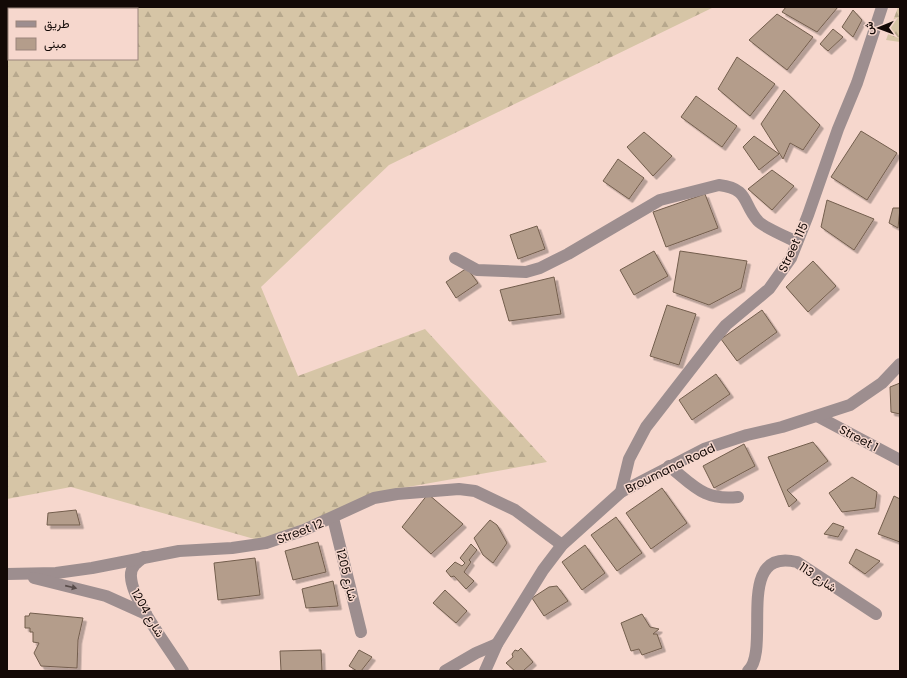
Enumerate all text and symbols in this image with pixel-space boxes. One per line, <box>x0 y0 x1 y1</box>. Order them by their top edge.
legend <box>8 8 138 60</box>
north arrow <box>859 8 899 48</box>
text: طريق <box>44 15 70 32</box>
text: ش <box>861 21 877 35</box>
text: مبنى <box>44 35 66 52</box>
street label: Street 115 <box>774 219 812 275</box>
street label: Street 1 <box>836 421 882 455</box>
street label: Broumana Road <box>622 439 718 497</box>
street label: Street 12 <box>274 514 326 548</box>
street label: شارع 1205 <box>331 547 362 603</box>
street label: شارع 113 <box>795 558 840 597</box>
one-way arrow <box>65 584 77 590</box>
street label: شارع 1204 <box>126 586 169 641</box>

